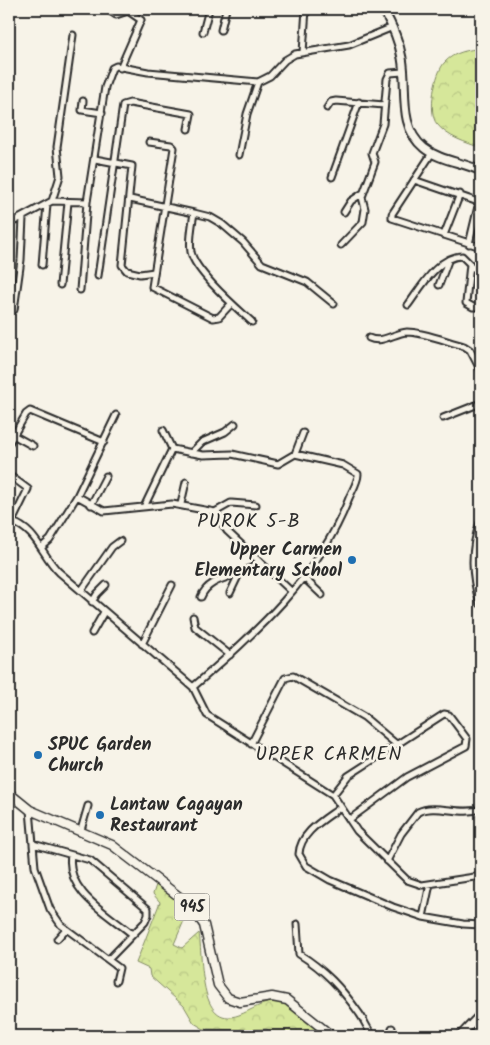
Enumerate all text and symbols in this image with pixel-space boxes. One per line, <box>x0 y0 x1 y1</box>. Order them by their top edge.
district label: PUROK 5-B <box>197 507 301 537</box>
place label: Upper Carmen Elementary School <box>195 536 342 586</box>
marker: Upper Carmen Elementary School <box>346 554 358 566</box>
place label: SPUC Garden Church <box>48 731 151 781</box>
district label: UPPER CARMEN <box>256 740 402 770</box>
marker: SPUC Garden Church <box>32 749 44 761</box>
place label: Lantaw Cagayan Restaurant <box>110 791 243 841</box>
marker: Lantaw Cagayan Restaurant <box>94 809 106 821</box>
road number: 945 <box>174 894 210 920</box>

